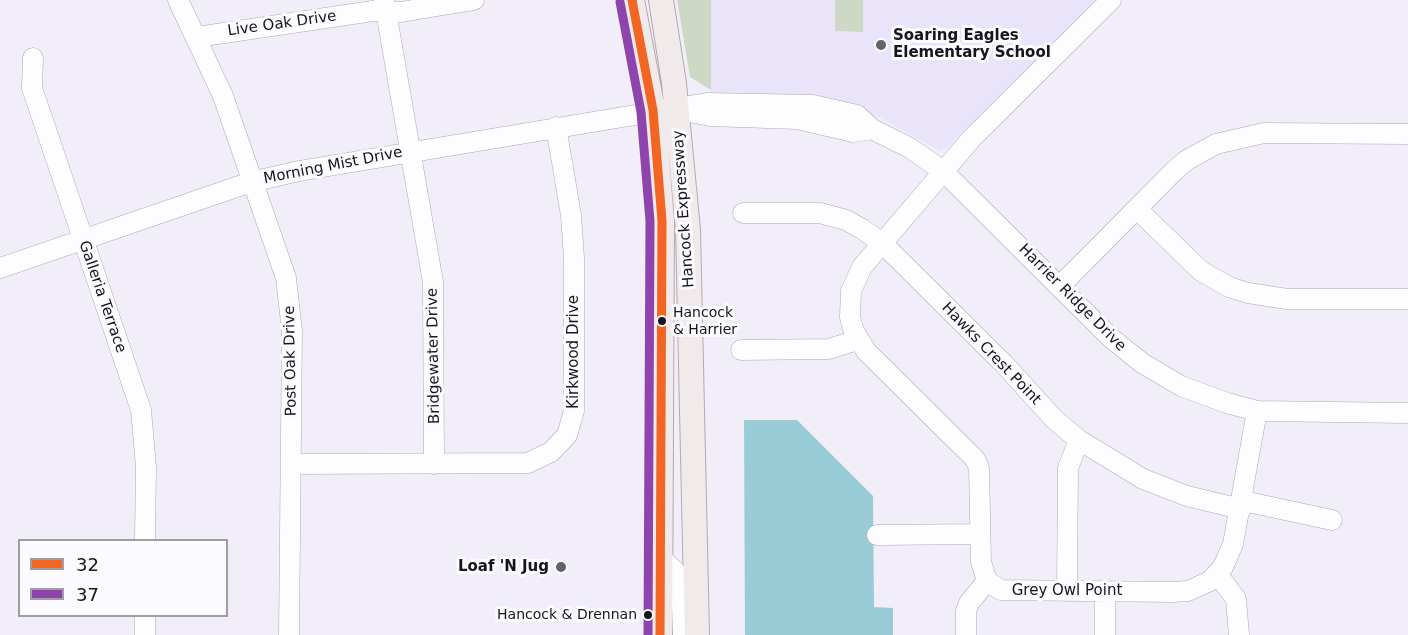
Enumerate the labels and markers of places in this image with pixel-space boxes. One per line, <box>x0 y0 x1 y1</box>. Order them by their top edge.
place label: Soaring Eagles Elementary School <box>893 27 1051 62</box>
marker: Soaring Eagles Elementary School <box>874 38 888 52</box>
place label: Hancock & Harrier <box>673 305 737 338</box>
marker: Hancock & Harrier <box>656 315 668 327</box>
place label: Loaf 'N Jug <box>458 558 549 576</box>
marker: Loaf 'N Jug <box>554 560 568 574</box>
place label: Hancock & Drennan <box>497 607 637 623</box>
marker: Hancock & Drennan <box>642 609 654 621</box>

